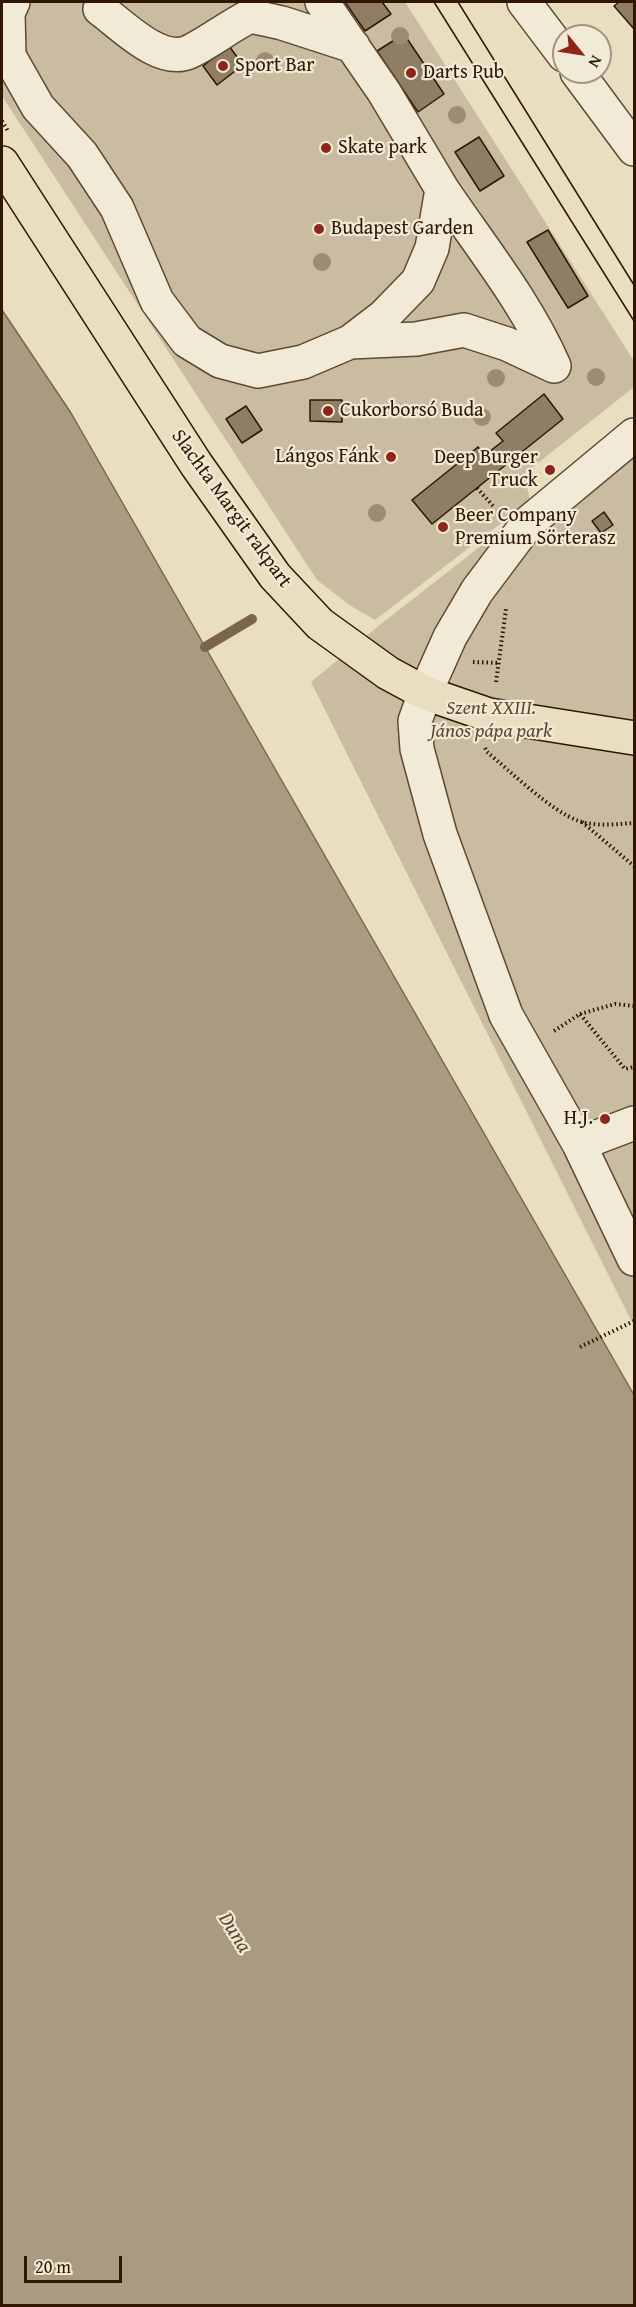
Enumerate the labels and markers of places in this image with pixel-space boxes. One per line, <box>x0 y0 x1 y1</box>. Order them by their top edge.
place label: Sport Bar <box>235 54 315 78</box>
marker: Sport Bar <box>216 59 230 73</box>
place label: Darts Pub <box>423 61 504 85</box>
marker: Darts Pub <box>404 66 418 80</box>
place label: Skate park <box>338 136 427 160</box>
marker: Skate park <box>319 141 333 155</box>
place label: Budapest Garden <box>331 217 473 241</box>
marker: Budapest Garden <box>312 222 326 236</box>
place label: Cukorborsó Buda <box>340 399 484 423</box>
marker: Cukorborsó Buda <box>321 404 335 418</box>
place label: Lángos Fánk <box>275 445 379 469</box>
place label: Deep Burger Truck <box>434 446 538 493</box>
marker: Lángos Fánk <box>384 450 398 464</box>
marker: Deep Burger Truck <box>543 463 557 477</box>
place label: Beer Company Premium Sörterasz <box>455 504 615 551</box>
marker: Beer Company Premium Sörterasz <box>436 520 450 534</box>
place label: H.J. <box>564 1107 593 1131</box>
marker: H.J. <box>598 1112 612 1126</box>

